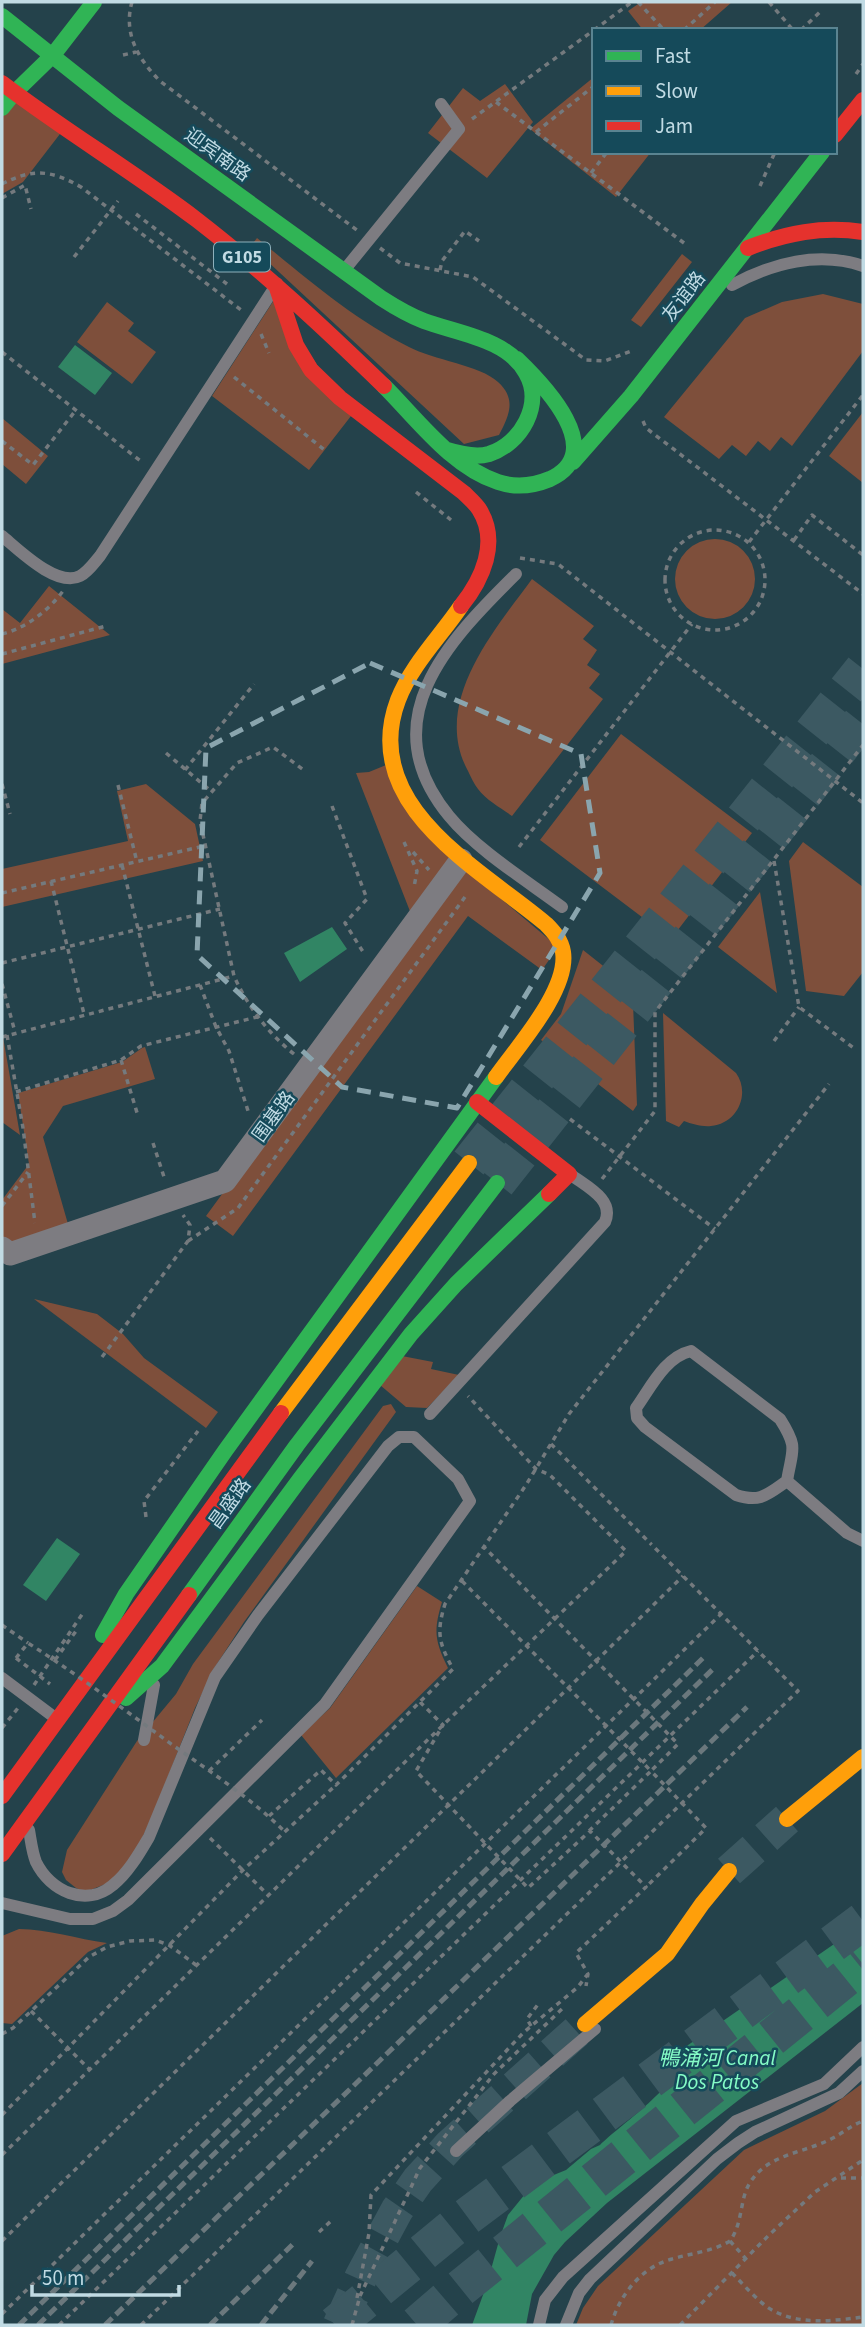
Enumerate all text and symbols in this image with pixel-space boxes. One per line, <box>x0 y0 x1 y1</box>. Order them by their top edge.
legend <box>592 28 837 154</box>
text: Fast <box>655 41 691 71</box>
text: Slow <box>655 76 698 106</box>
text: Jam <box>655 111 693 141</box>
street label: 迎宾南路 <box>178 122 256 188</box>
road number: G105 <box>214 243 270 272</box>
street label: 友谊路 <box>656 266 712 328</box>
street label: 围基路 <box>247 1086 302 1148</box>
street label: 昌盛路 <box>203 1473 258 1535</box>
water label: 鴨涌河 Canal Dos Patos <box>658 2043 777 2097</box>
scale bar <box>32 2254 178 2298</box>
text: 50 m <box>42 2263 84 2293</box>

